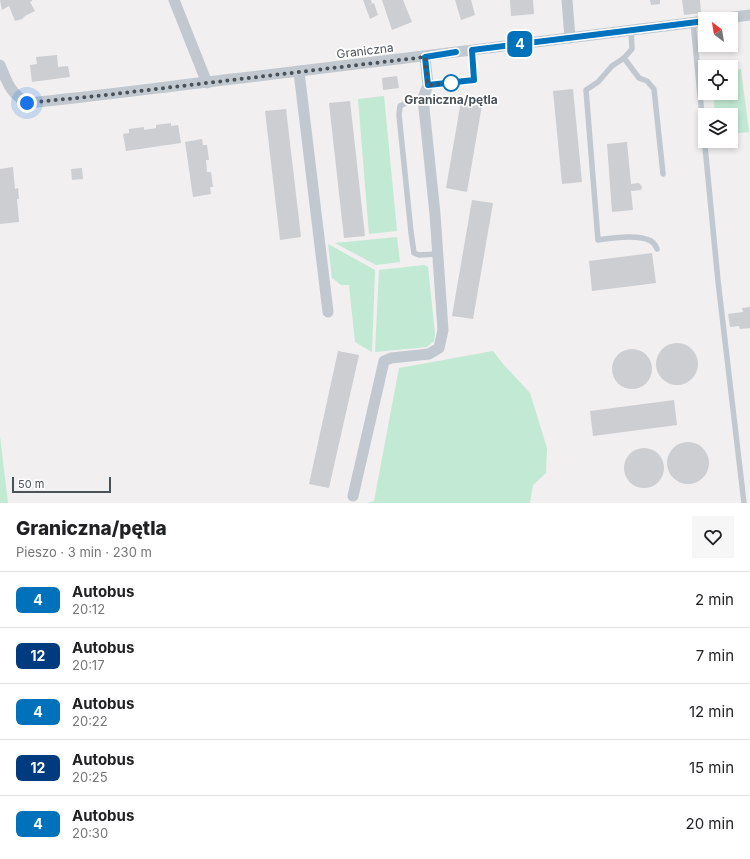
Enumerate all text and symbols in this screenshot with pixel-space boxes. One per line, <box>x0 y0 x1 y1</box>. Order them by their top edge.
north arrow <box>698 12 738 52</box>
map controls <box>698 12 738 148</box>
line badge: 4 <box>507 31 533 57</box>
text: 4 <box>515 35 525 52</box>
street label: Graniczna <box>336 40 394 61</box>
button: locate <box>698 60 738 100</box>
marker: Graniczna/pętla <box>442 74 460 92</box>
place label: Graniczna/pętla <box>404 92 498 107</box>
your location <box>17 93 37 113</box>
button: layers <box>698 108 738 148</box>
scale bar <box>12 475 111 494</box>
text: 50 m <box>18 477 44 491</box>
button: heart <box>692 516 734 558</box>
text: Graniczna/pętla <box>16 517 167 540</box>
text: Pieszo · 3 min · 230 m <box>16 544 152 560</box>
text: Autobus <box>72 582 134 601</box>
text: 2 min <box>695 590 734 609</box>
text: 4 <box>33 591 43 608</box>
text: 20:12 <box>72 601 105 617</box>
text: Autobus <box>72 638 134 657</box>
text: 7 min <box>696 646 734 665</box>
text: 12 <box>31 647 45 664</box>
text: 20:17 <box>72 657 105 673</box>
text: Autobus <box>72 694 134 713</box>
text: 12 min <box>689 702 734 721</box>
text: 4 <box>33 703 43 720</box>
text: 20:22 <box>72 713 108 729</box>
text: Autobus <box>72 750 134 769</box>
text: 15 min <box>689 758 734 777</box>
text: 12 <box>31 759 45 776</box>
text: 20:25 <box>72 769 108 785</box>
text: Autobus <box>72 806 134 825</box>
text: 20 min <box>686 814 734 833</box>
text: 4 <box>33 815 43 832</box>
text: 20:30 <box>72 825 108 841</box>

